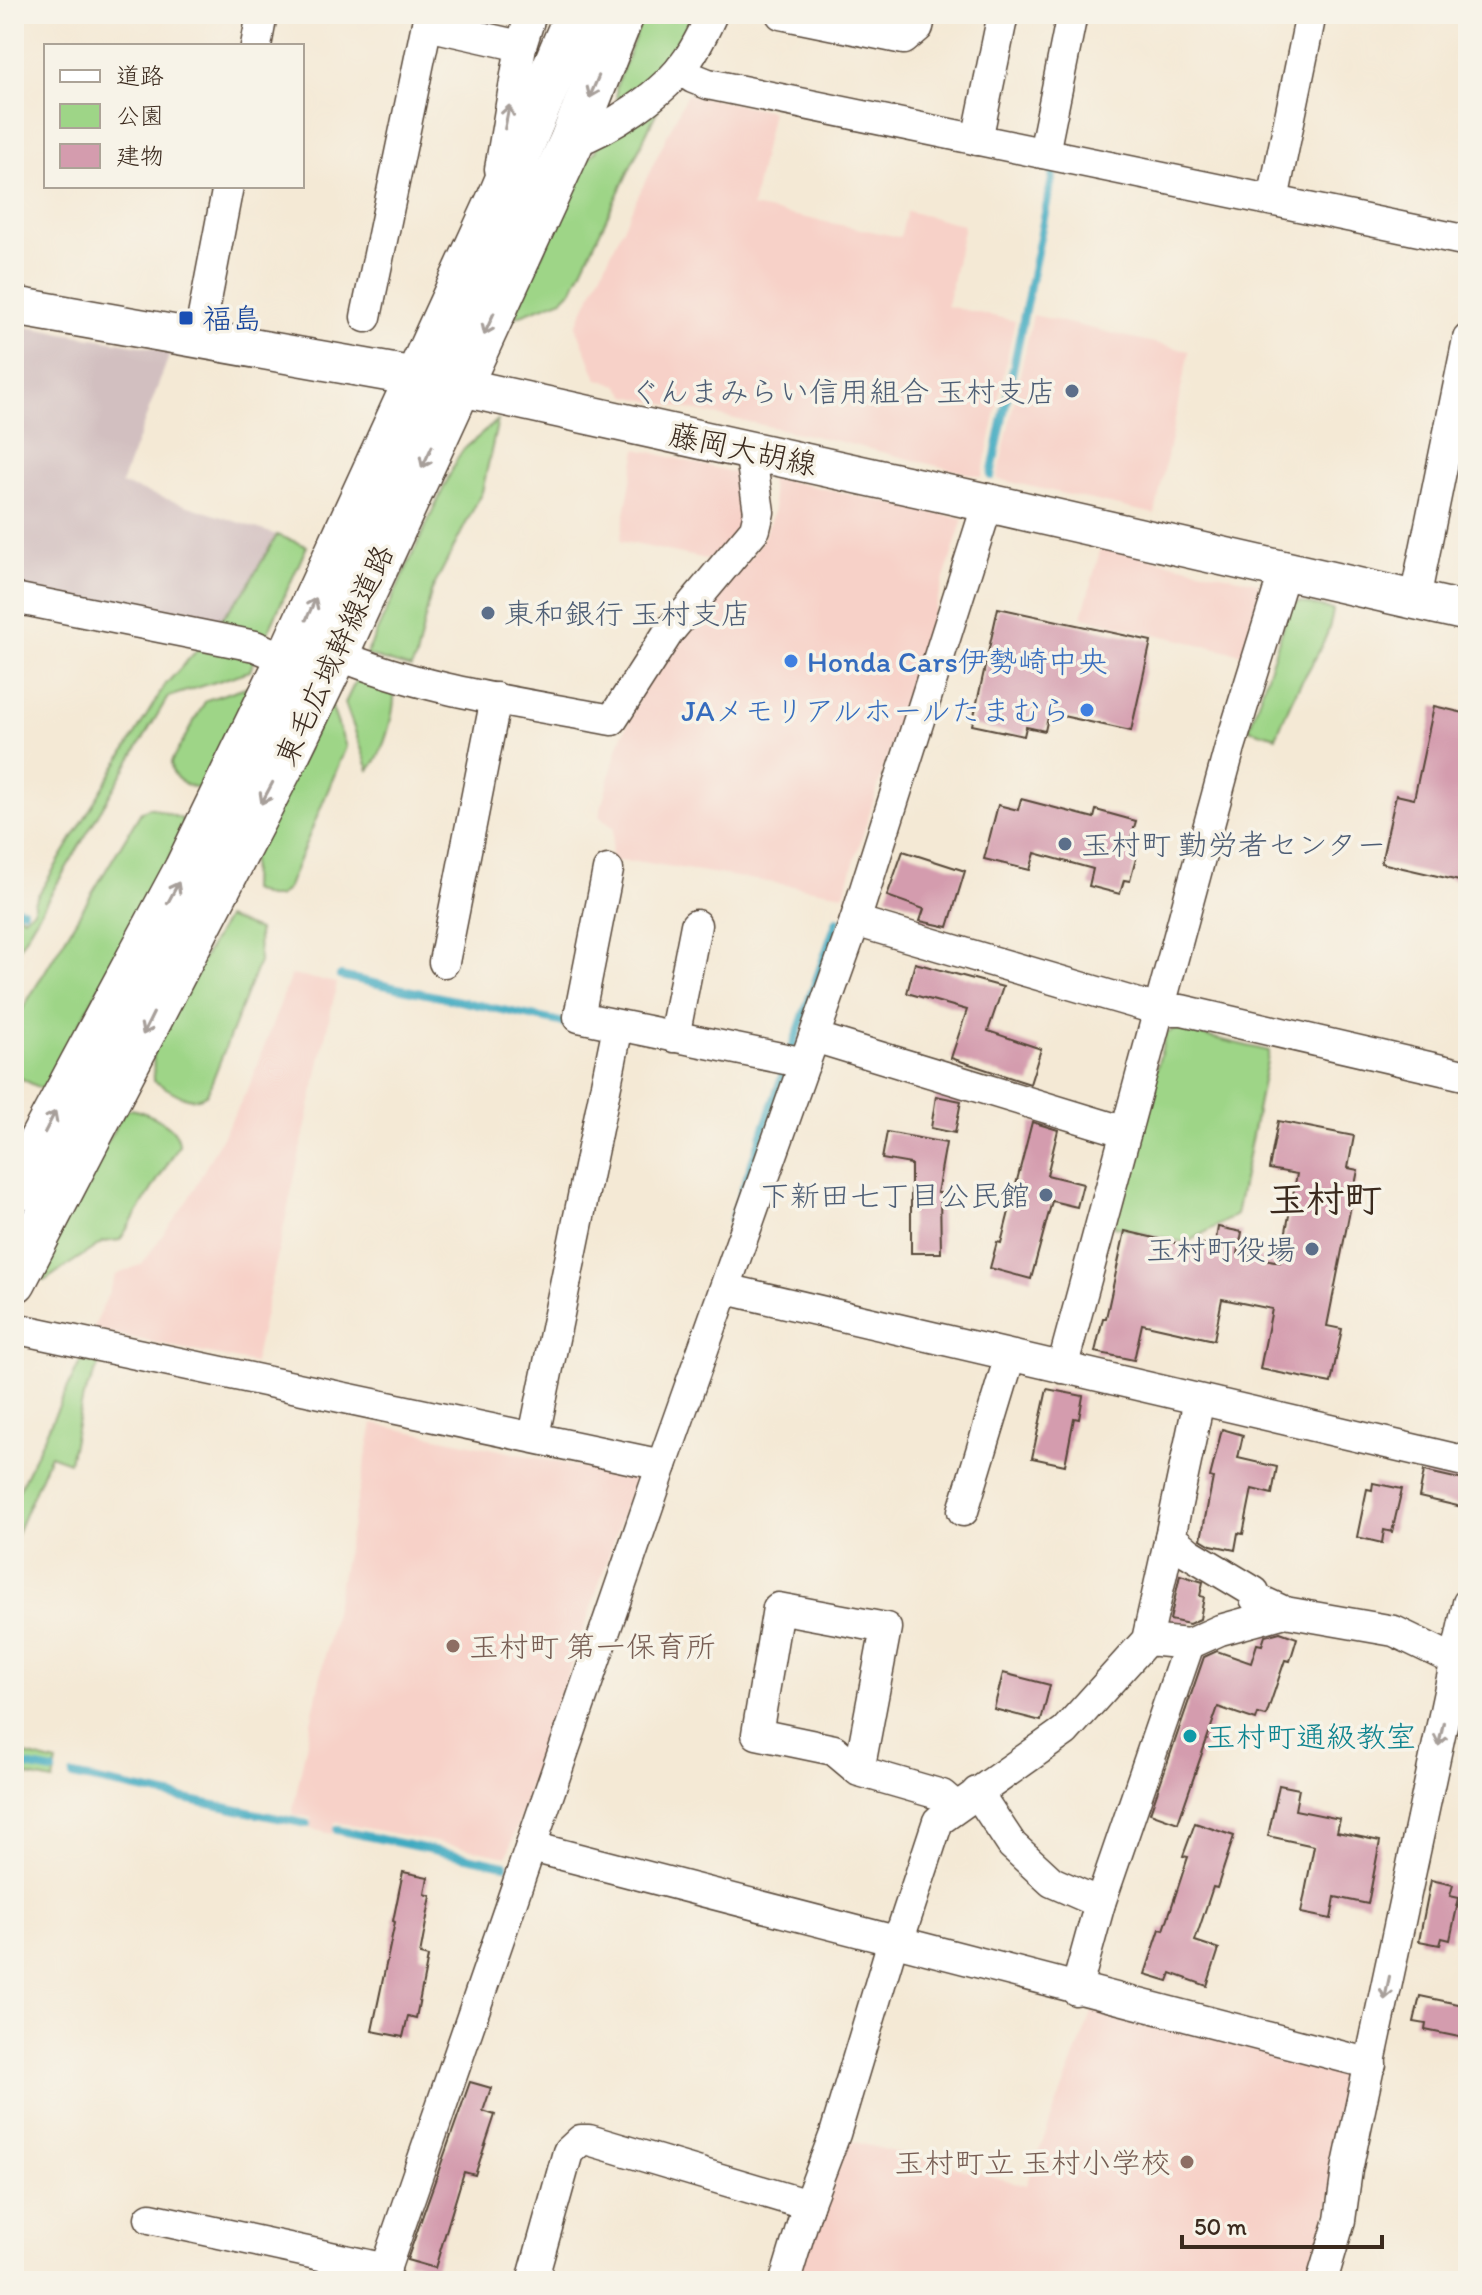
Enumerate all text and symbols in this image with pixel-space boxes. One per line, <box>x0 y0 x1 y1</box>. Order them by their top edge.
legend <box>44 44 304 188</box>
text: 道路 <box>116 61 164 90</box>
one-way arrow <box>586 74 600 99</box>
text: 公園 <box>116 101 164 130</box>
one-way arrow <box>501 105 516 131</box>
text: 建物 <box>116 141 164 170</box>
place label: 福島 <box>202 300 262 337</box>
marker: 福島 <box>177 309 195 327</box>
one-way arrow <box>481 312 496 336</box>
place label: ぐんまみらい信用組合 玉村支店 <box>629 373 1056 410</box>
marker: ぐんまみらい信用組合 玉村支店 <box>1063 382 1081 400</box>
street label: 藤岡大胡線 <box>666 415 820 483</box>
one-way arrow <box>418 444 433 469</box>
street label: 東毛広域幹線道路 <box>267 538 401 772</box>
place label: 東和銀行 玉村支店 <box>504 595 751 632</box>
one-way arrow <box>305 597 320 622</box>
marker: 東和銀行 玉村支店 <box>479 604 497 622</box>
place label: Honda Cars伊勢崎中央 <box>807 643 1108 680</box>
marker: Honda Cars伊勢崎中央 <box>782 652 800 670</box>
place label: JAメモリアルホールたまむら <box>681 692 1071 729</box>
marker: JAメモリアルホールたまむら <box>1078 701 1096 719</box>
one-way arrow <box>259 780 274 804</box>
place label: 玉村町 勤労者センター <box>1081 826 1387 863</box>
marker: 玉村町 勤労者センター <box>1056 835 1074 853</box>
one-way arrow <box>166 882 182 905</box>
one-way arrow <box>139 1011 155 1035</box>
one-way arrow <box>42 1110 58 1134</box>
district label: 玉村町 <box>1268 1176 1382 1222</box>
place label: 下新田七丁目公民館 <box>760 1177 1030 1214</box>
marker: 下新田七丁目公民館 <box>1037 1186 1055 1204</box>
place label: 玉村町役場 <box>1146 1231 1296 1268</box>
marker: 玉村町役場 <box>1303 1240 1321 1258</box>
place label: 玉村町 第一保育所 <box>469 1628 716 1665</box>
marker: 玉村町 第一保育所 <box>444 1637 462 1655</box>
place label: 玉村町通級教室 <box>1206 1718 1416 1755</box>
one-way arrow <box>1432 1720 1447 1746</box>
marker: 玉村町通級教室 <box>1181 1727 1199 1745</box>
one-way arrow <box>1379 1975 1394 2000</box>
place label: 玉村町立 玉村小学校 <box>894 2144 1171 2181</box>
marker: 玉村町立 玉村小学校 <box>1178 2153 1196 2171</box>
scale bar <box>1182 2199 1382 2249</box>
text: 50 m <box>1194 2212 1247 2241</box>

